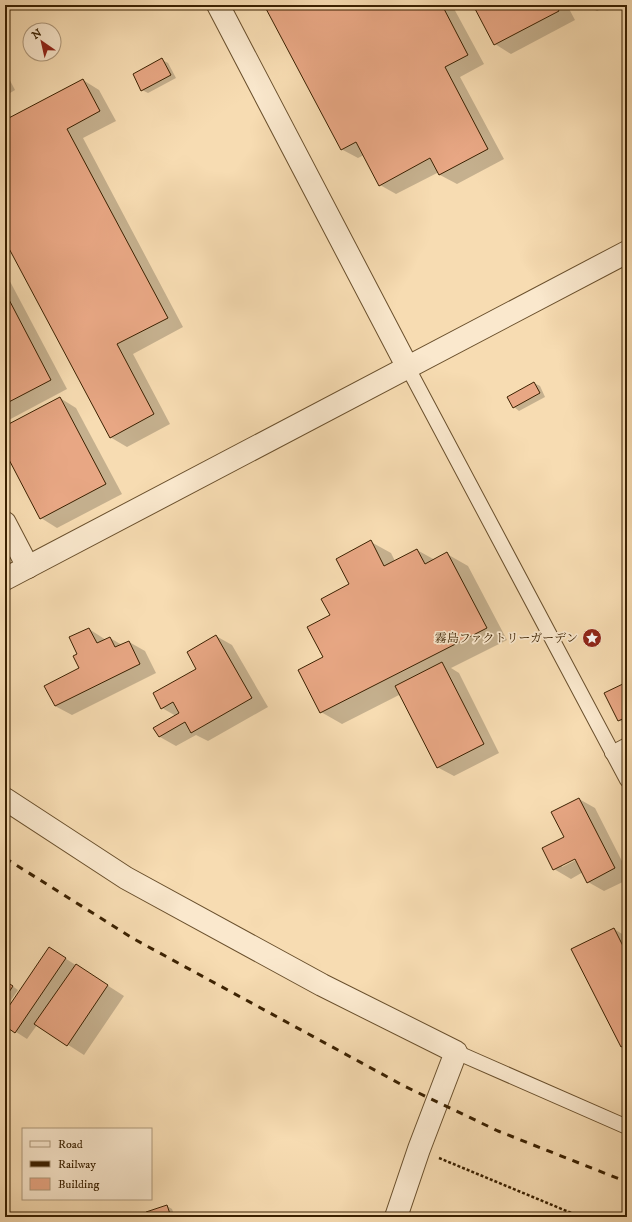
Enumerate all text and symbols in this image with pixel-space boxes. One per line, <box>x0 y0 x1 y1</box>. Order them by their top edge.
north arrow <box>22 22 62 62</box>
text: N <box>29 26 45 43</box>
place icon: 霧島ファクトリーガーデン <box>581 627 603 649</box>
place label: 霧島ファクトリーガーデン <box>435 631 578 646</box>
legend <box>22 1128 152 1200</box>
text: Road <box>58 1137 83 1152</box>
text: Railway <box>58 1157 96 1172</box>
text: Building <box>58 1177 99 1192</box>

